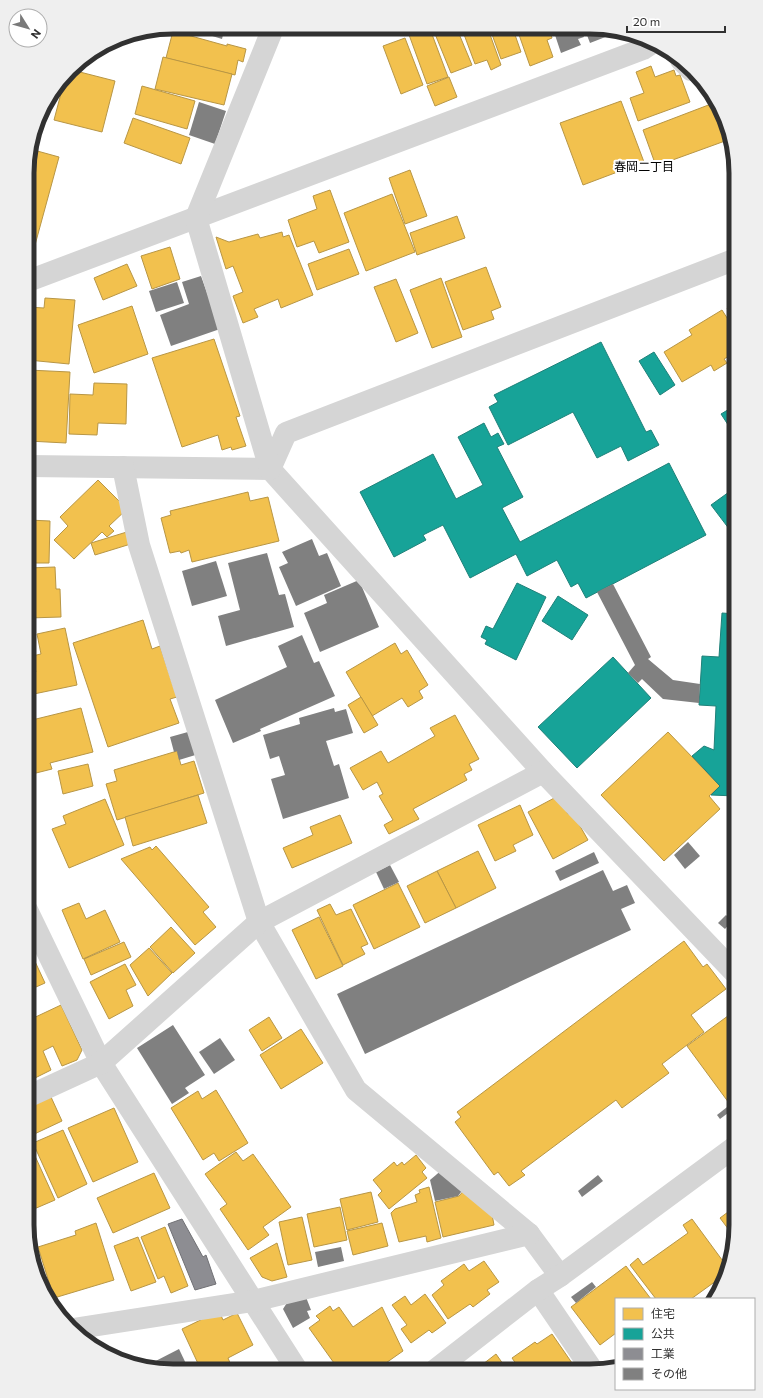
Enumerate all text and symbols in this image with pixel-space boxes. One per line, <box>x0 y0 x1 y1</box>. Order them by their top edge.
north arrow <box>8 8 48 48</box>
scale bar <box>627 8 725 34</box>
text: 20 m <box>633 14 660 28</box>
text: N <box>29 27 44 42</box>
district label: 春岡二丁目 <box>614 159 674 173</box>
legend <box>615 1298 755 1390</box>
text: 住宅 <box>651 1306 675 1320</box>
text: 公共 <box>651 1326 675 1340</box>
text: 工業 <box>651 1346 675 1360</box>
text: その他 <box>651 1366 687 1380</box>

